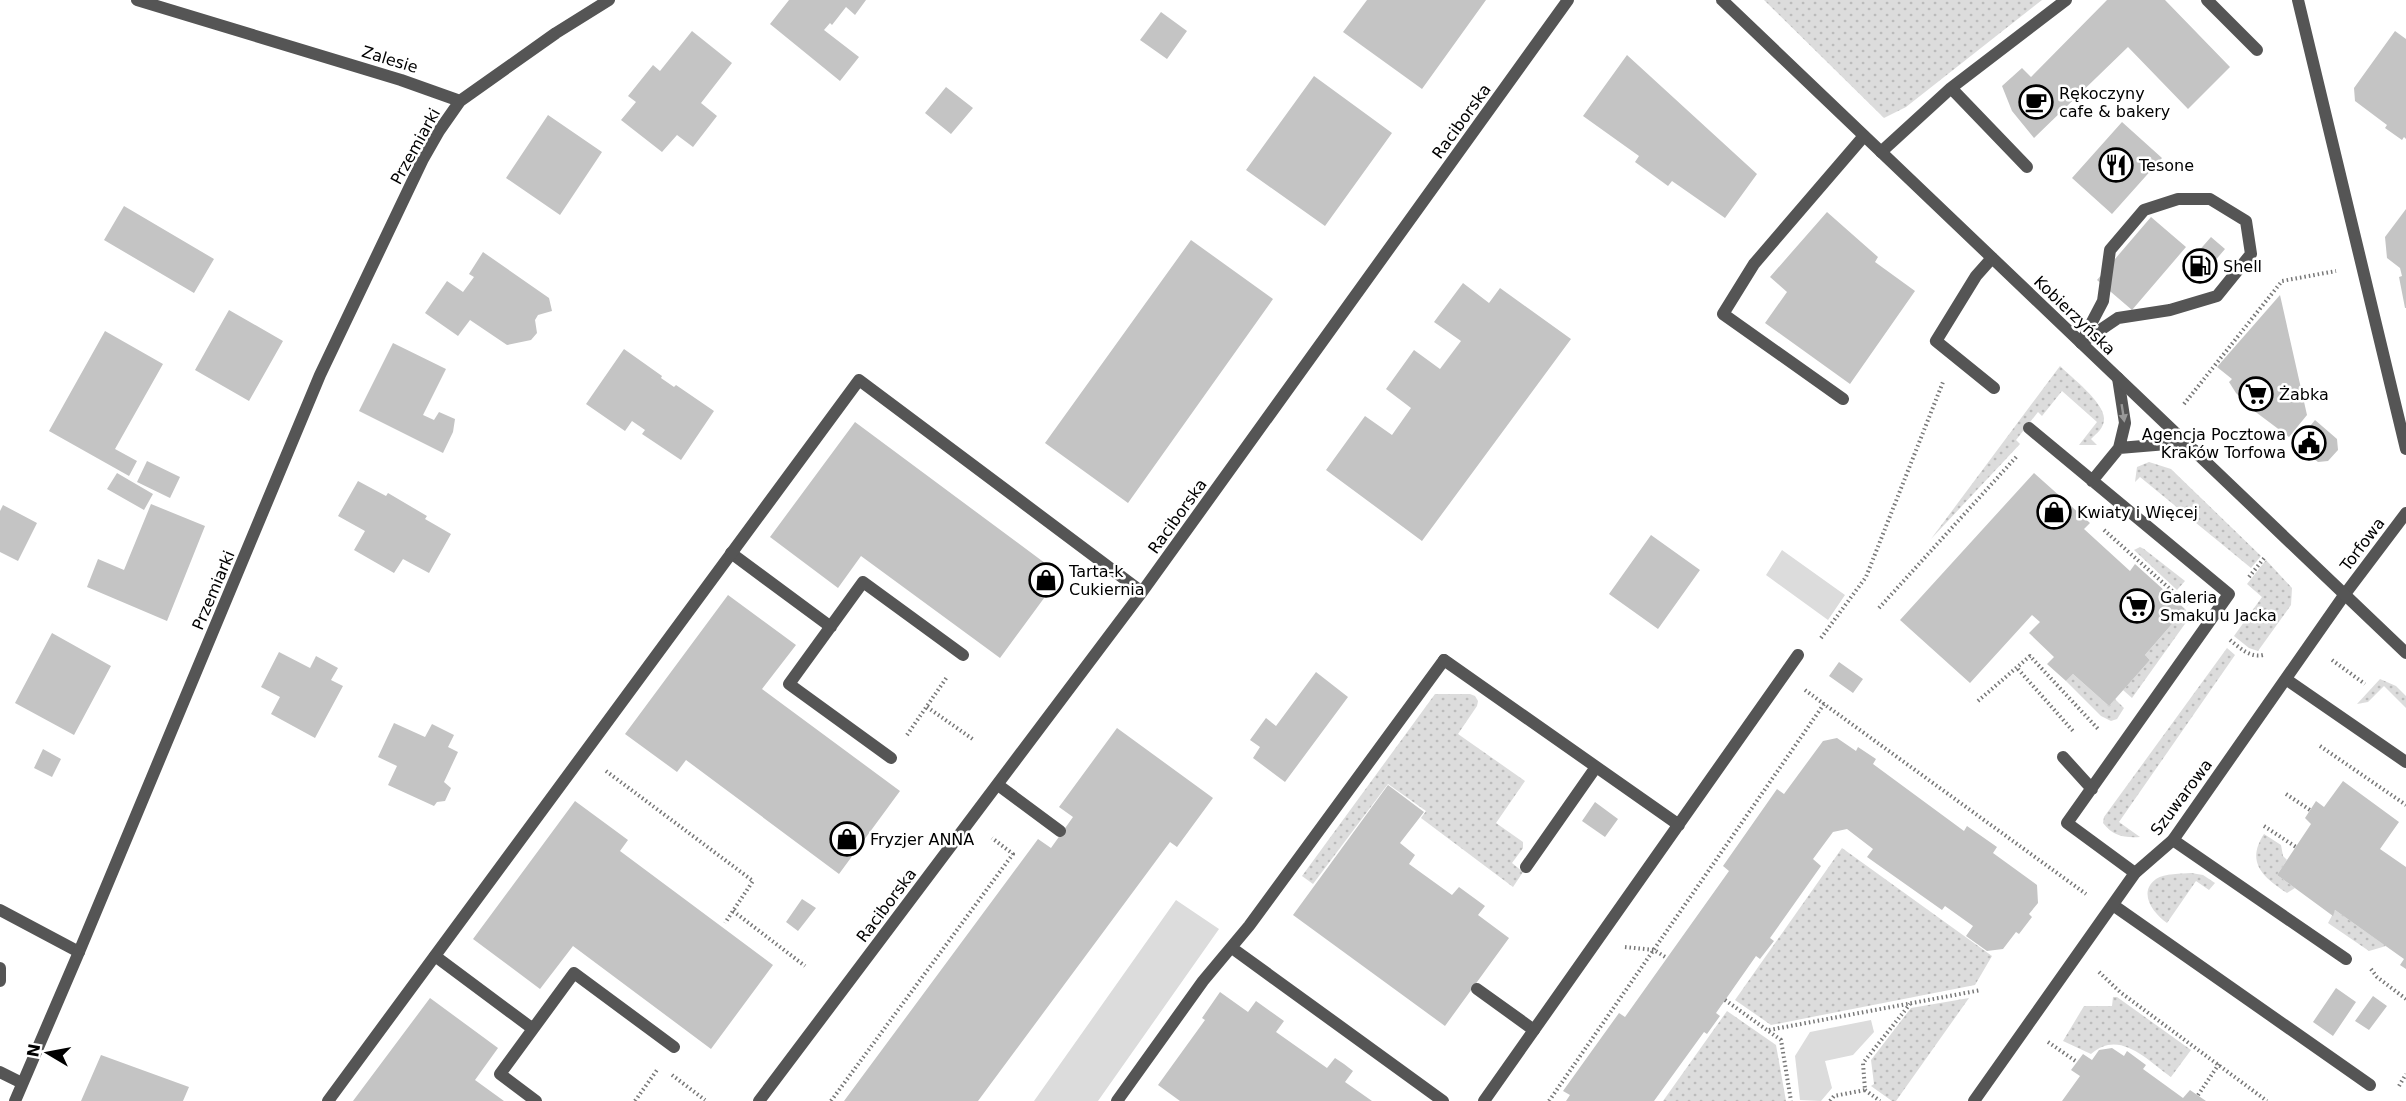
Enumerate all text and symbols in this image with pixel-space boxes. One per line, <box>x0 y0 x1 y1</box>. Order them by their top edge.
street label: Zalesie <box>359 42 420 77</box>
street label: Raciborska <box>1428 80 1495 162</box>
cafe icon: Rękoczyny cafe & bakery <box>2018 84 2054 120</box>
place label: Rękoczyny cafe & bakery <box>2059 84 2170 121</box>
street label: Przemiarki <box>387 105 444 188</box>
restaurant icon: Tesone <box>2098 147 2134 183</box>
place label: Tesone <box>2138 156 2194 175</box>
fuel station icon: Shell <box>2182 248 2218 284</box>
place label: Shell <box>2223 257 2262 276</box>
street label: Kobierzyńska <box>2030 272 2119 359</box>
supermarket icon: Żabka <box>2238 376 2274 412</box>
place label: Żabka <box>2279 385 2329 404</box>
one-way arrow <box>2119 404 2128 423</box>
place label: Agencja Pocztowa Kraków Torfowa <box>2142 425 2286 462</box>
public building icon: Agencja Pocztowa Kraków Torfowa <box>2291 425 2327 461</box>
street label: Raciborska <box>1144 475 1211 557</box>
shop icon: Kwiaty i Więcej <box>2036 494 2072 530</box>
place label: Kwiaty i Więcej <box>2077 503 2198 522</box>
street label: Torfowa <box>2336 514 2389 575</box>
street label: Przemiarki <box>188 548 239 633</box>
shop icon: Tarta-k Cukiernia <box>1028 562 1064 598</box>
place label: Tarta-k Cukiernia <box>1068 562 1145 599</box>
supermarket icon: Galeria Smaku u Jacka <box>2119 588 2155 624</box>
place label: Galeria Smaku u Jacka <box>2160 588 2277 625</box>
street label: Szuwarowa <box>2147 755 2216 839</box>
shop icon: Fryzjer ANNA <box>829 821 865 857</box>
place label: Fryzjer ANNA <box>870 830 974 849</box>
street label: Raciborska <box>852 865 920 946</box>
north arrow <box>18 1023 78 1083</box>
text: N <box>23 1042 44 1059</box>

